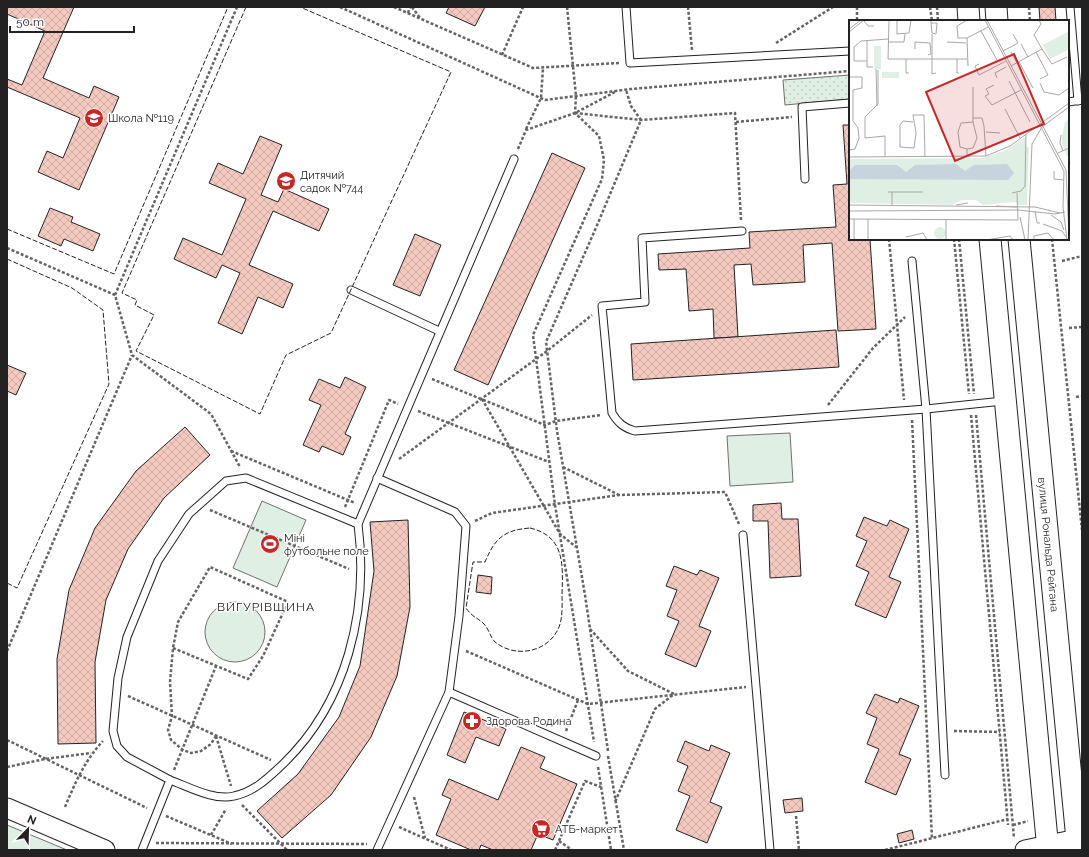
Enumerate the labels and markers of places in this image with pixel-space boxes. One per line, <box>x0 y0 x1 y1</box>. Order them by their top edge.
school or university icon: Школа №119 <box>83 107 105 129</box>
place label: Школа №119 <box>108 112 174 125</box>
place label: Дитячий садок №744 <box>300 169 363 195</box>
school or university icon: Дитячий садок №744 <box>275 170 297 192</box>
place label: Міні футбольне поле <box>284 532 369 558</box>
sports icon: Міні футбольне поле <box>259 533 281 555</box>
pharmacy icon: Здорова Родина <box>461 710 483 732</box>
place label: Здорова Родина <box>486 715 572 728</box>
supermarket icon: АТБ-маркет <box>530 818 552 840</box>
place label: АТБ-маркет <box>555 823 619 836</box>

